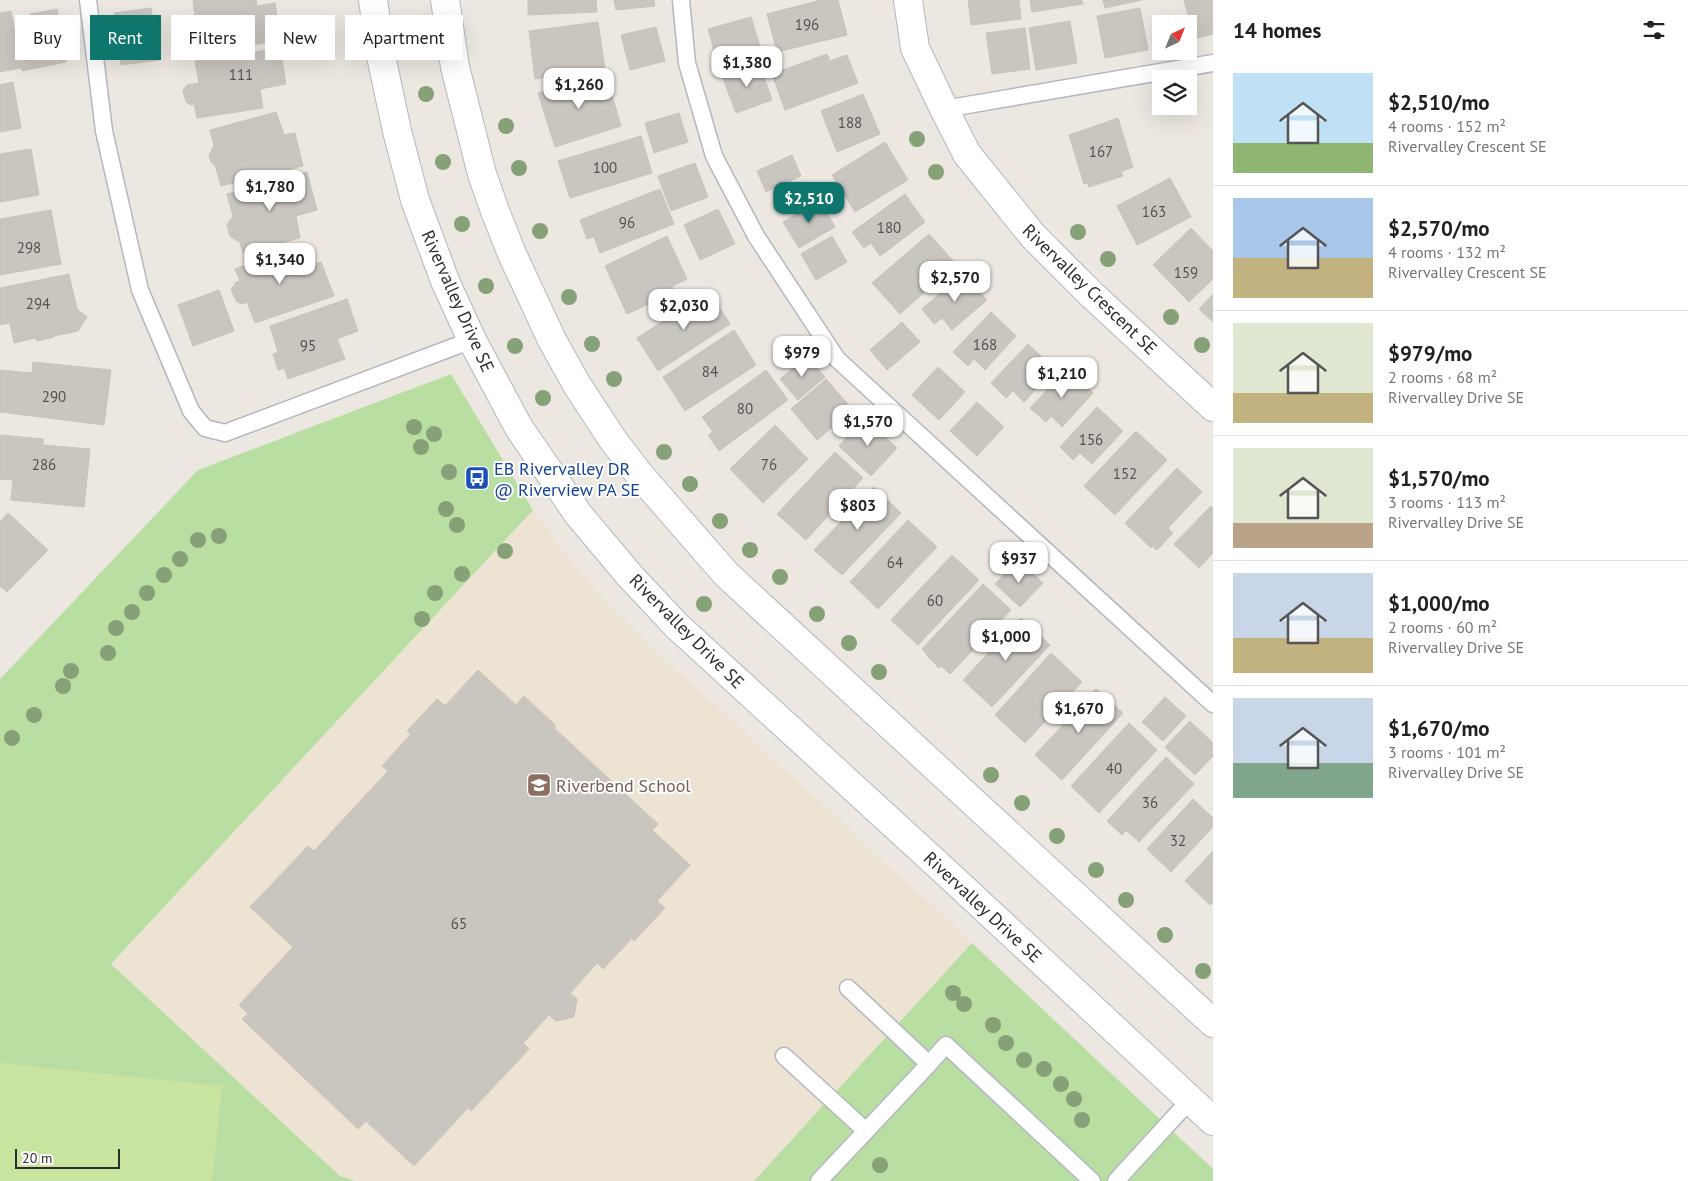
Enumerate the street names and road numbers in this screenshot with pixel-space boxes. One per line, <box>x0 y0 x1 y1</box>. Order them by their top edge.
street label: Rivervalley Crescent SE <box>1018 219 1162 359</box>
street label: Rivervalley Drive SE <box>416 226 500 376</box>
street label: Rivervalley Drive SE <box>625 569 749 693</box>
street label: Rivervalley Drive SE <box>919 846 1047 968</box>

